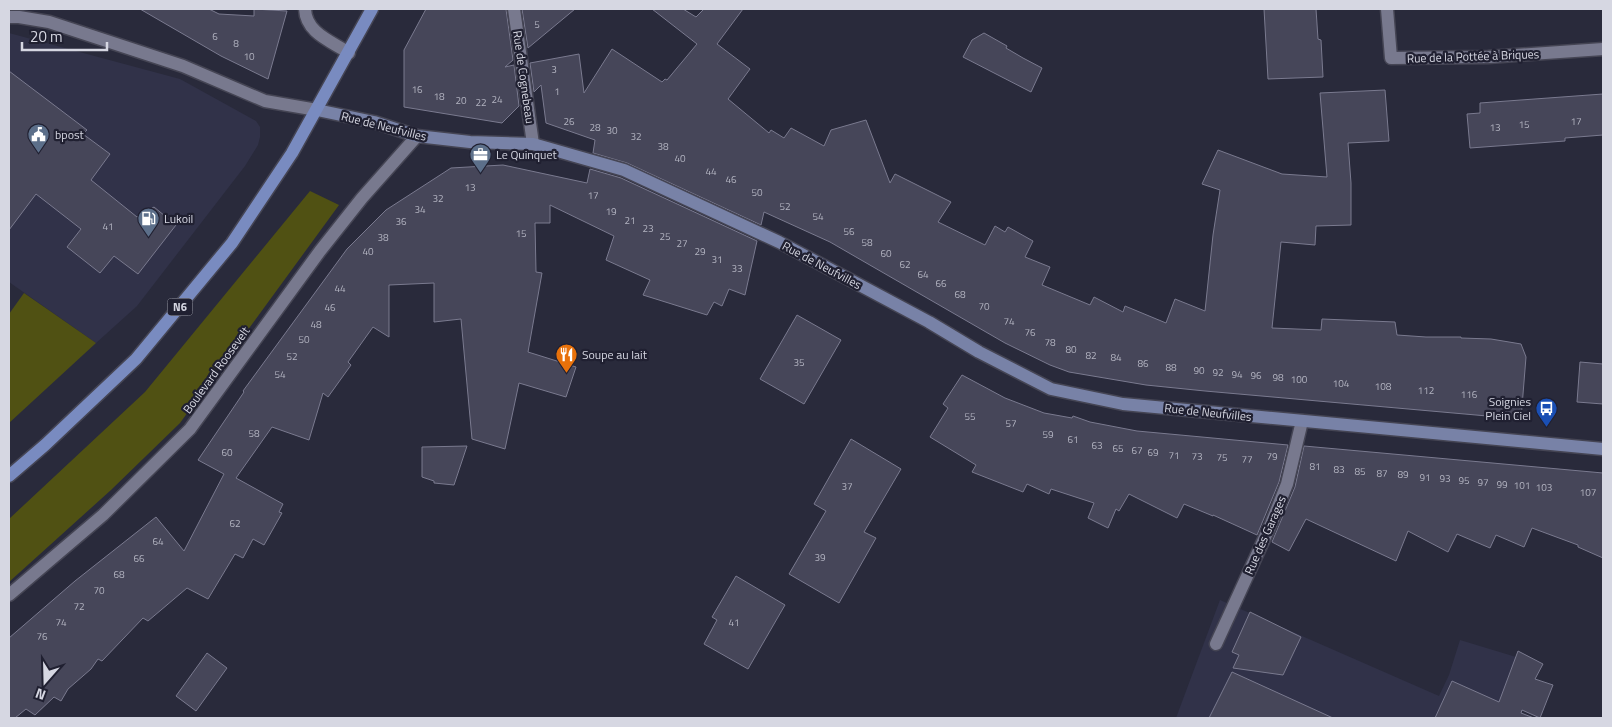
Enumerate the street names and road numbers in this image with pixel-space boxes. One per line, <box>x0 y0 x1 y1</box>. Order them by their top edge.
street label: Rue de Cognebeau <box>508 29 540 125</box>
street label: Rue de la Pottée à Briques <box>1406 44 1540 68</box>
street label: Rue de Neufvilles <box>339 106 429 146</box>
street label: Rue de Neufvilles <box>779 236 865 294</box>
road number: N6 <box>168 298 192 316</box>
street label: Boulevard Roosevelt <box>178 322 255 418</box>
street label: Rue de Neufvilles <box>1163 398 1253 426</box>
street label: Rue des Garages <box>1239 492 1291 577</box>

